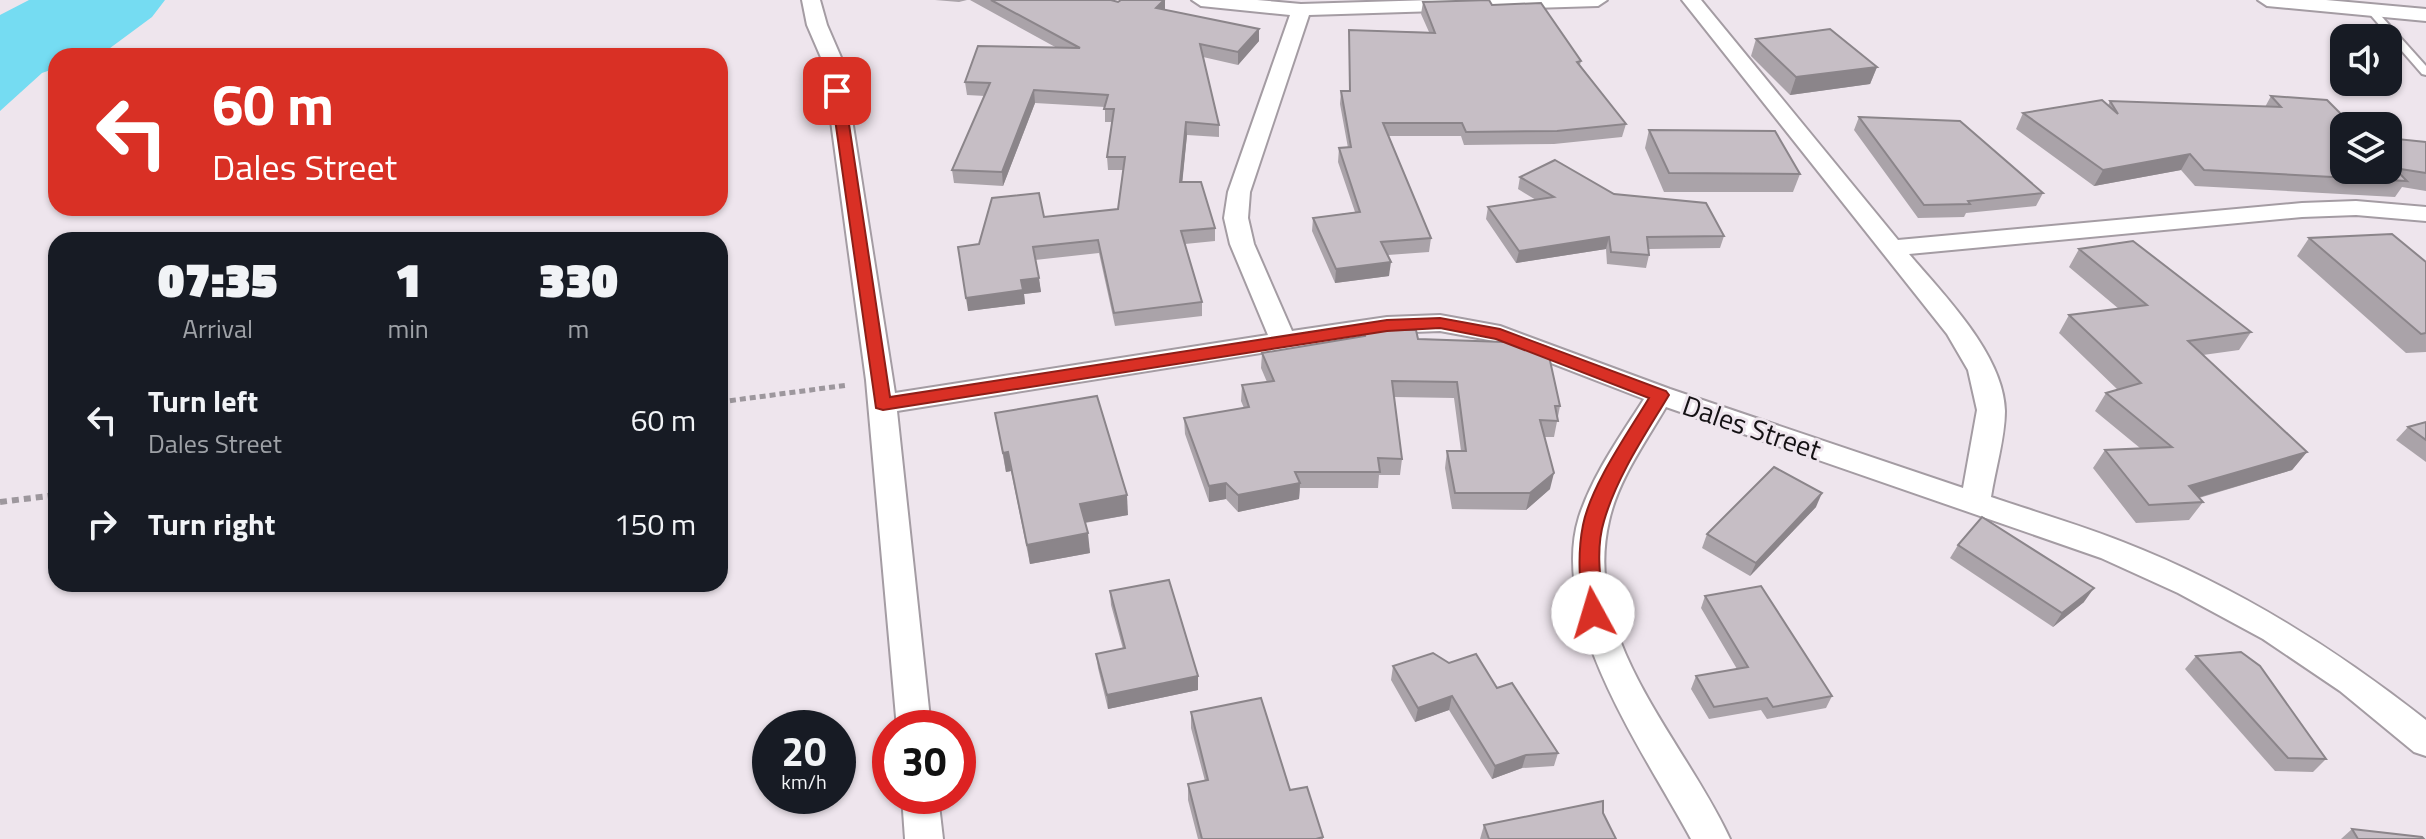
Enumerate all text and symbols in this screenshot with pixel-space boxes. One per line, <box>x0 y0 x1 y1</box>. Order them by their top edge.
map controls <box>2330 24 2402 184</box>
button: sound <box>2330 24 2402 96</box>
pin <box>803 57 871 125</box>
text: 60 m <box>212 62 334 147</box>
icon: arrive <box>815 69 859 113</box>
icon: left <box>80 80 184 184</box>
button: layers <box>2330 112 2402 184</box>
text: Dales Street <box>212 139 397 194</box>
text: 07:35 <box>158 243 277 316</box>
text: 1 <box>395 243 421 316</box>
text: 330 <box>539 243 618 316</box>
text: Arrival <box>182 309 253 348</box>
text: min <box>387 309 429 348</box>
text: m <box>568 309 589 348</box>
text: Turn left <box>148 378 258 424</box>
street label: Dales Street <box>1677 383 1827 471</box>
text: 60 m <box>631 397 696 443</box>
icon: left <box>80 398 124 442</box>
text: Dales Street <box>148 424 282 463</box>
text: Turn right <box>148 501 276 547</box>
text: 150 m <box>614 501 696 547</box>
icon: right <box>80 502 124 546</box>
position arrow <box>1551 571 1635 655</box>
speed limit sign: 30 <box>872 710 976 814</box>
text: 20 <box>782 721 826 782</box>
text: km/h <box>781 766 827 797</box>

